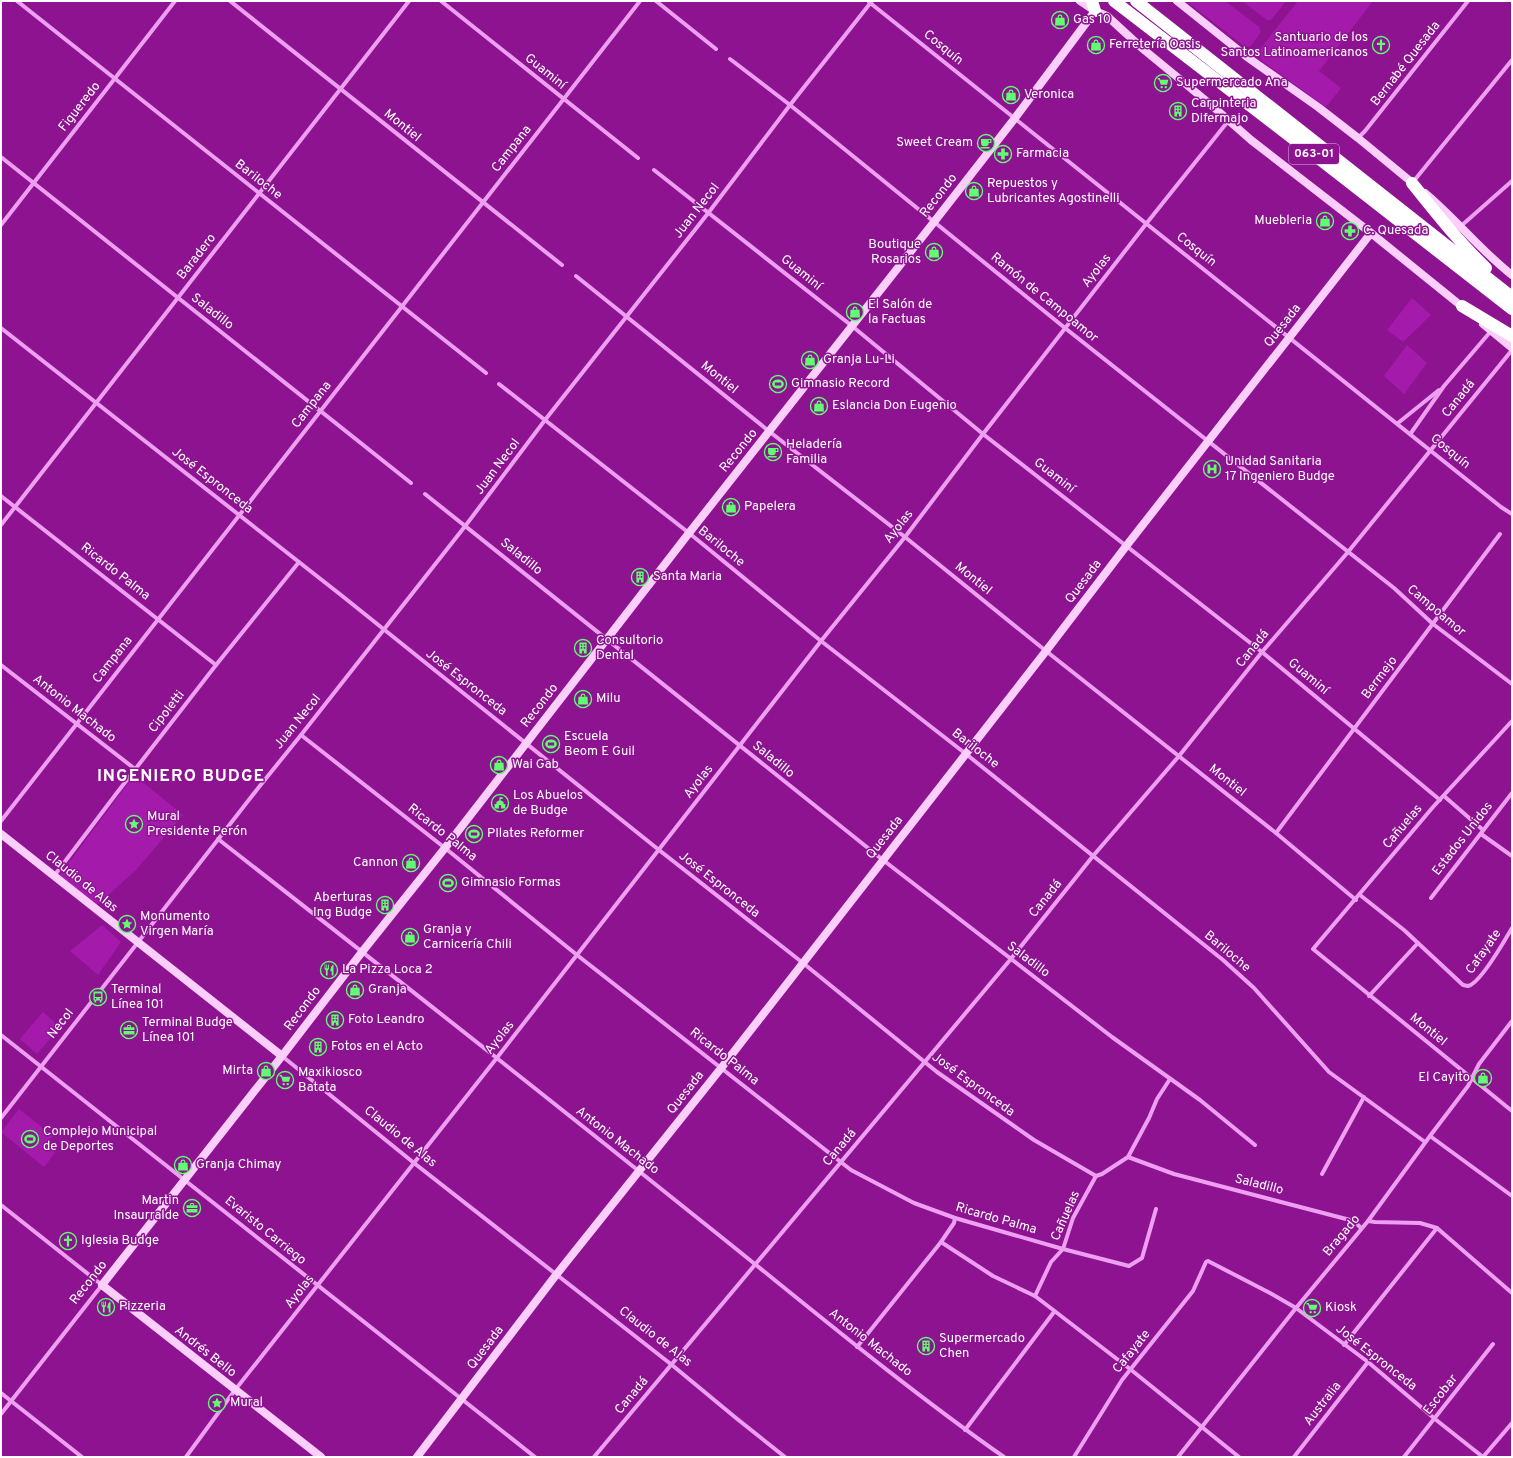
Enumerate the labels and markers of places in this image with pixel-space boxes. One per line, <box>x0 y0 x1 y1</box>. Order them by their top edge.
shop icon: Gas 10 <box>1050 10 1070 30</box>
place label: Gas 10 <box>1073 12 1111 28</box>
place label: Santuario de los Santos Latinoamericanos <box>1220 30 1368 61</box>
shop icon: Ferretería Oasis <box>1086 35 1106 55</box>
church icon: Santuario de los Santos Latinoamericanos <box>1371 35 1391 55</box>
place label: Ferretería Oasis <box>1109 37 1201 53</box>
supermarket icon: Supermercado Ana <box>1153 73 1173 93</box>
place label: Supermercado Ana <box>1176 75 1287 91</box>
shop icon: Veronica <box>1001 85 1021 105</box>
place label: Veronica <box>1024 87 1074 103</box>
place label: Carpinteria Difermajo <box>1191 96 1256 127</box>
building icon: Carpinteria Difermajo <box>1168 101 1188 121</box>
cafe icon: Sweet Cream <box>976 133 996 153</box>
place label: Sweet Cream <box>896 135 973 151</box>
pharmacy icon: Farmacia <box>993 144 1013 164</box>
place label: Farmacia <box>1016 146 1069 162</box>
place label: Repuestos y Lubricantes Agostinelli <box>987 176 1120 207</box>
shop icon: Repuestos y Lubricantes Agostinelli <box>964 181 984 201</box>
shop icon: Muebleria <box>1315 211 1335 231</box>
place label: Muebleria <box>1254 213 1312 229</box>
pharmacy icon: C. Quesada <box>1340 221 1360 241</box>
place label: C. Quesada <box>1363 223 1428 239</box>
place label: Boutique Rosarios <box>868 237 921 268</box>
shop icon: Boutique Rosarios <box>924 242 944 262</box>
place label: El Salón de la Factuas <box>868 297 932 328</box>
shop icon: El Salón de la Factuas <box>845 302 865 322</box>
shop icon: Granja Lu-Li <box>800 350 820 370</box>
place label: Granja Lu-Li <box>823 352 895 368</box>
sports icon: Gimnasio Record <box>768 374 788 394</box>
place label: Gimnasio Record <box>791 376 890 392</box>
shop icon: Eslancia Don Eugenio <box>809 396 829 416</box>
place label: Eslancia Don Eugenio <box>832 398 957 414</box>
place label: Heladería Familia <box>786 437 842 468</box>
cafe icon: Heladería Familia <box>763 442 783 462</box>
place label: Unidad Sanitaria 17 Ingeniero Budge <box>1225 454 1335 485</box>
hospital icon: Unidad Sanitaria 17 Ingeniero Budge <box>1202 459 1222 479</box>
shop icon: Papelera <box>721 497 741 517</box>
place label: Papelera <box>744 499 796 515</box>
building icon: Santa Maria <box>630 567 650 587</box>
place label: Santa Maria <box>653 569 722 585</box>
place label: Consultorio Dental <box>596 633 663 664</box>
building icon: Consultorio Dental <box>573 638 593 658</box>
shop icon: Milu <box>573 689 593 709</box>
place label: Milu <box>596 691 620 707</box>
place label: Escuela Beom E Guil <box>564 729 635 760</box>
sports icon: Escuela Beom E Guil <box>541 734 561 754</box>
shop icon: Wai Gab <box>489 755 509 775</box>
place label: Wai Gab <box>512 757 559 773</box>
place label: Los Abuelos de Budge <box>513 788 583 819</box>
public building icon: Los Abuelos de Budge <box>490 793 510 813</box>
place label: Mural Presidente Perón <box>147 809 247 840</box>
place icon: Mural Presidente Perón <box>124 814 144 834</box>
sports icon: PIlates Reformer <box>464 824 484 844</box>
place label: PIlates Reformer <box>487 826 584 842</box>
shop icon: Cannon <box>401 853 421 873</box>
place label: Cannon <box>353 855 398 871</box>
sports icon: Gimnasio Formas <box>438 873 458 893</box>
place label: Gimnasio Formas <box>461 875 561 891</box>
place label: Aberturas Ing Budge <box>313 890 372 921</box>
building icon: Aberturas Ing Budge <box>375 895 395 915</box>
place label: Monumento Virgen María <box>140 909 214 940</box>
place icon: Monumento Virgen María <box>117 914 137 934</box>
place label: Granja y Carnicería Chili <box>423 922 512 953</box>
shop icon: Granja y Carnicería Chili <box>400 927 420 947</box>
restaurant icon: La Pizza Loca 2 <box>319 960 339 980</box>
place label: La Pizza Loca 2 <box>342 962 433 978</box>
shop icon: Granja <box>345 980 365 1000</box>
place label: Terminal Línea 101 <box>111 982 164 1013</box>
place label: Granja <box>368 982 407 998</box>
bus stop icon: Terminal Línea 101 <box>88 987 108 1007</box>
building icon: Foto Leandro <box>325 1010 345 1030</box>
place label: Foto Leandro <box>348 1012 425 1028</box>
place label: Terminal Budge Línea 101 <box>142 1015 233 1046</box>
office icon: Terminal Budge Línea 101 <box>119 1020 139 1040</box>
building icon: Fotos en el Acto <box>308 1037 328 1057</box>
place label: Fotos en el Acto <box>331 1039 423 1055</box>
shop icon: Mirta <box>256 1061 276 1081</box>
place label: Mirta <box>222 1063 253 1079</box>
place label: Maxikiosco Batata <box>298 1065 362 1096</box>
shop icon: El Cayito <box>1473 1068 1493 1088</box>
supermarket icon: Maxikiosco Batata <box>275 1070 295 1090</box>
place label: El Cayito <box>1418 1070 1470 1086</box>
place label: Complejo Municipal de Deportes <box>43 1124 157 1155</box>
sports icon: Complejo Municipal de Deportes <box>20 1129 40 1149</box>
shop icon: Granja Chimay <box>173 1155 193 1175</box>
place label: Granja Chimay <box>196 1157 282 1173</box>
place label: Martin Insaurralde <box>113 1193 179 1224</box>
office icon: Martin Insaurralde <box>182 1198 202 1218</box>
church icon: Iglesia Budge <box>58 1231 78 1251</box>
place label: Iglesia Budge <box>81 1233 159 1249</box>
restaurant icon: Pizzeria <box>96 1297 116 1317</box>
supermarket icon: Kiosk <box>1302 1298 1322 1318</box>
place label: Pizzeria <box>119 1299 166 1315</box>
place label: Kiosk <box>1325 1300 1357 1316</box>
place label: Supermercado Chen <box>939 1331 1025 1362</box>
building icon: Supermercado Chen <box>916 1336 936 1356</box>
place icon: Mural <box>207 1393 227 1413</box>
place label: Mural <box>230 1395 263 1411</box>

